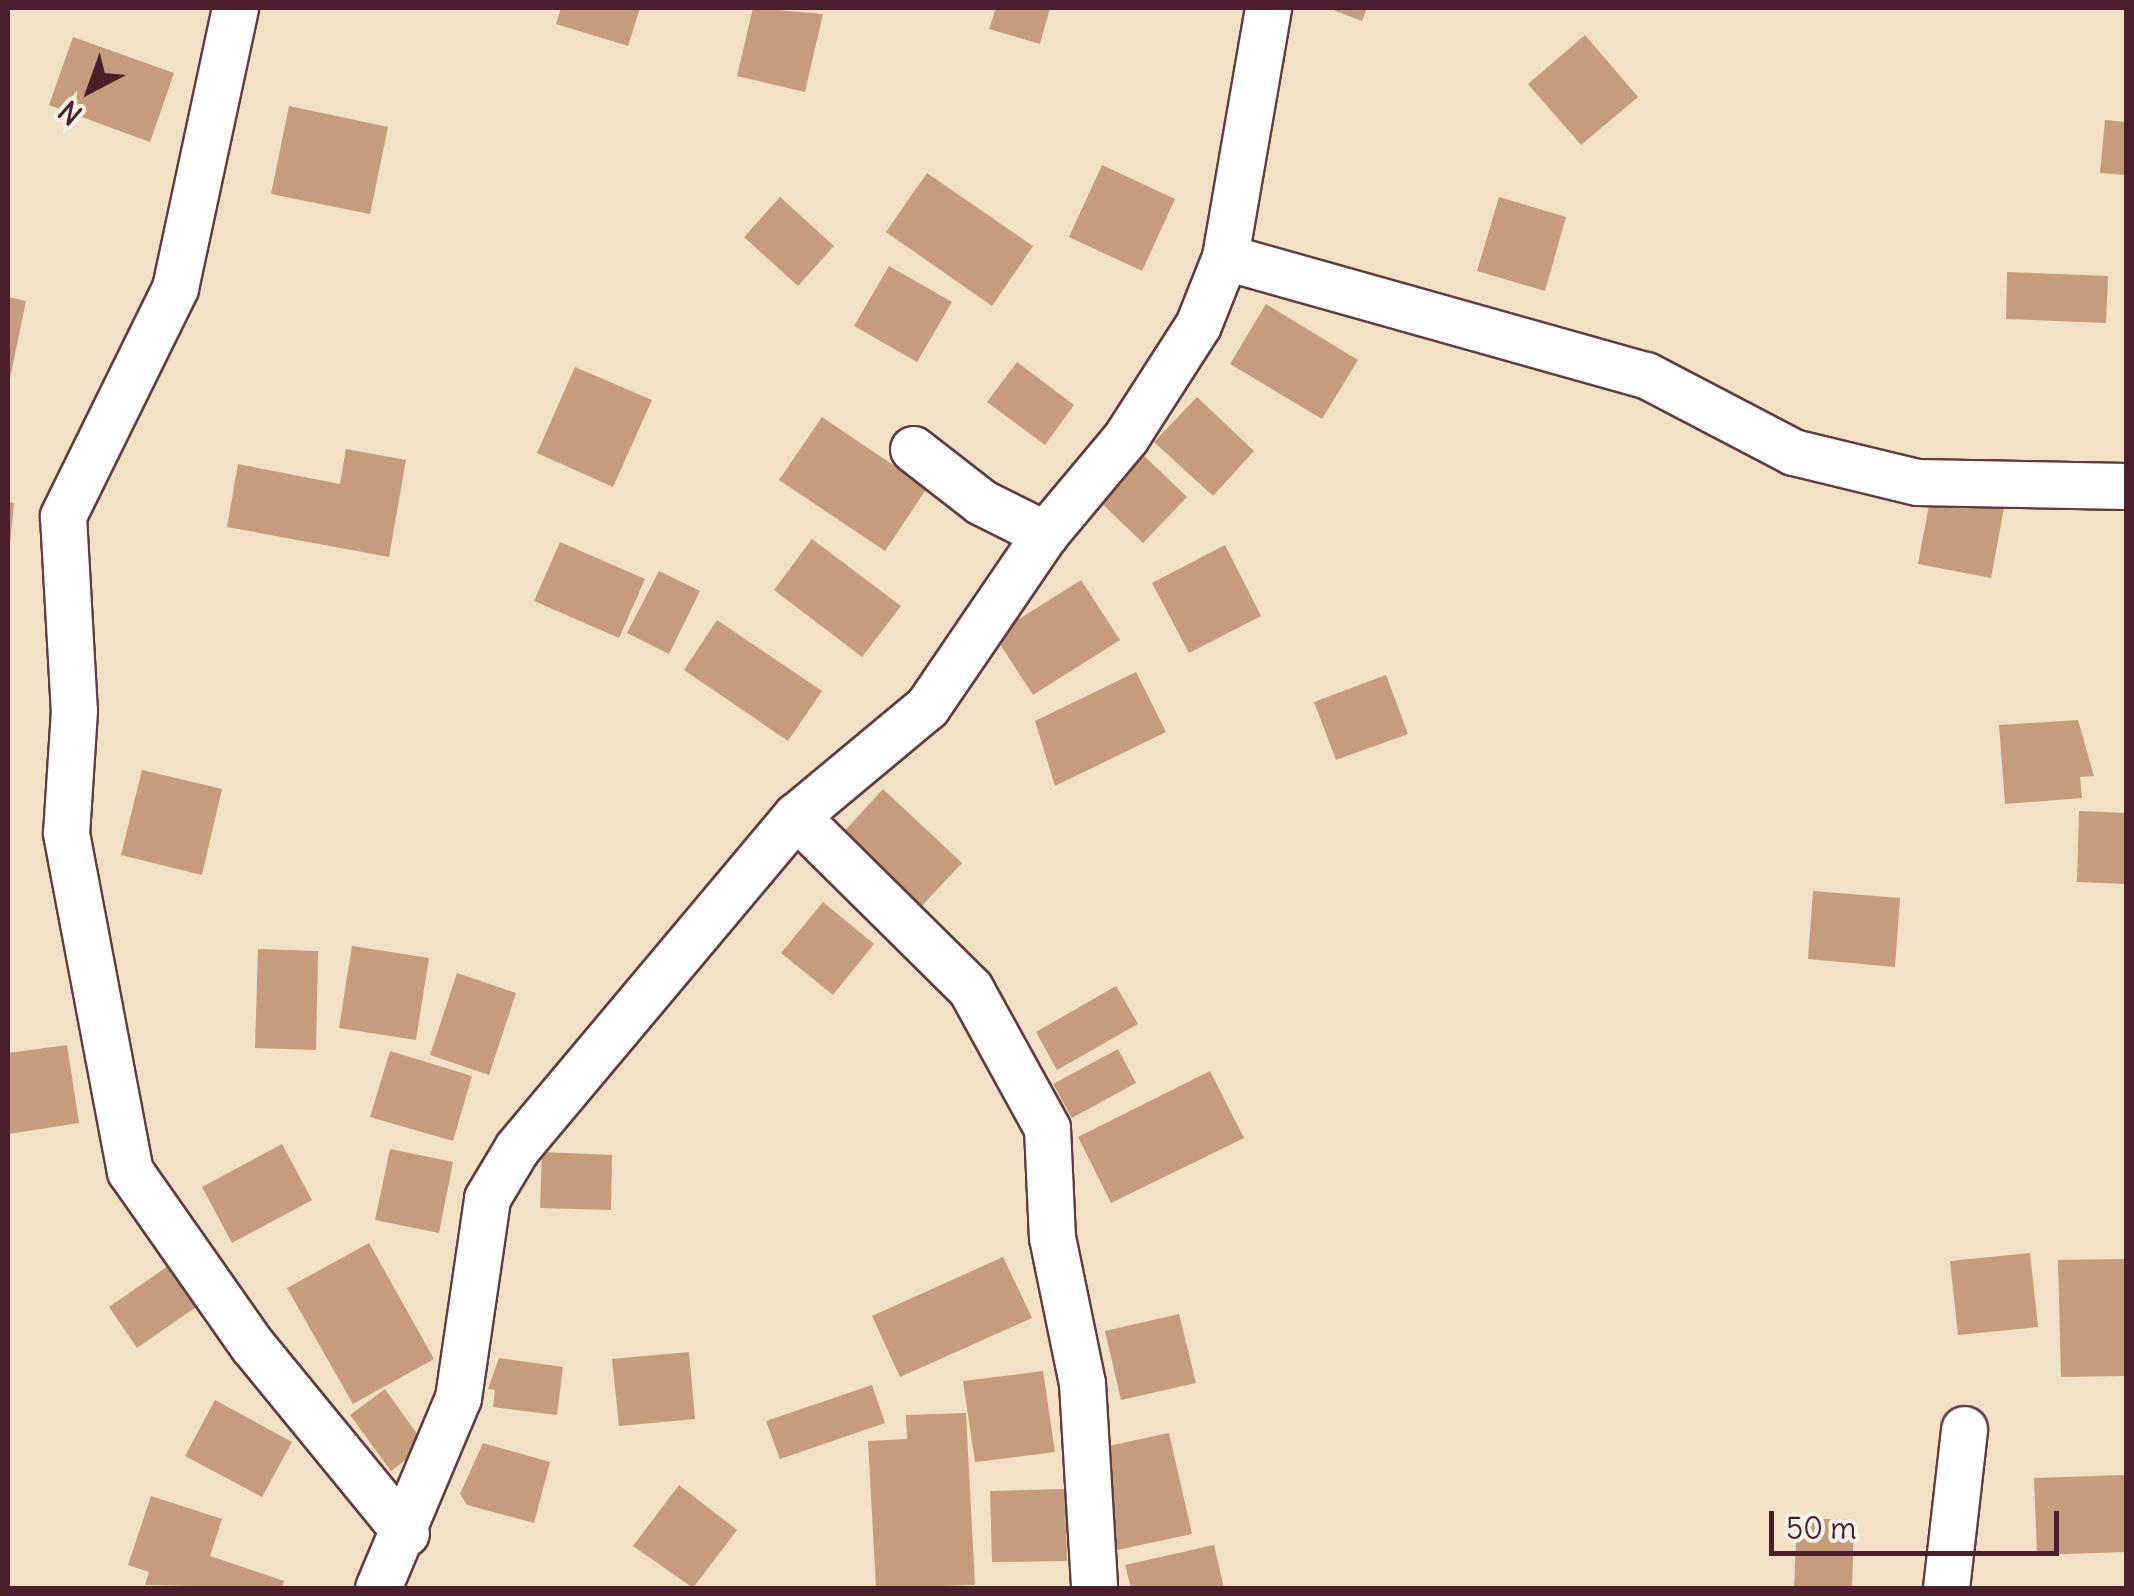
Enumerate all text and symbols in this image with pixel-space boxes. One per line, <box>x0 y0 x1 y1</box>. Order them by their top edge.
north arrow <box>40 40 140 140</box>
text: N <box>51 93 89 133</box>
scale bar <box>1774 1491 2064 1553</box>
text: 50 m <box>1786 1509 1856 1547</box>

